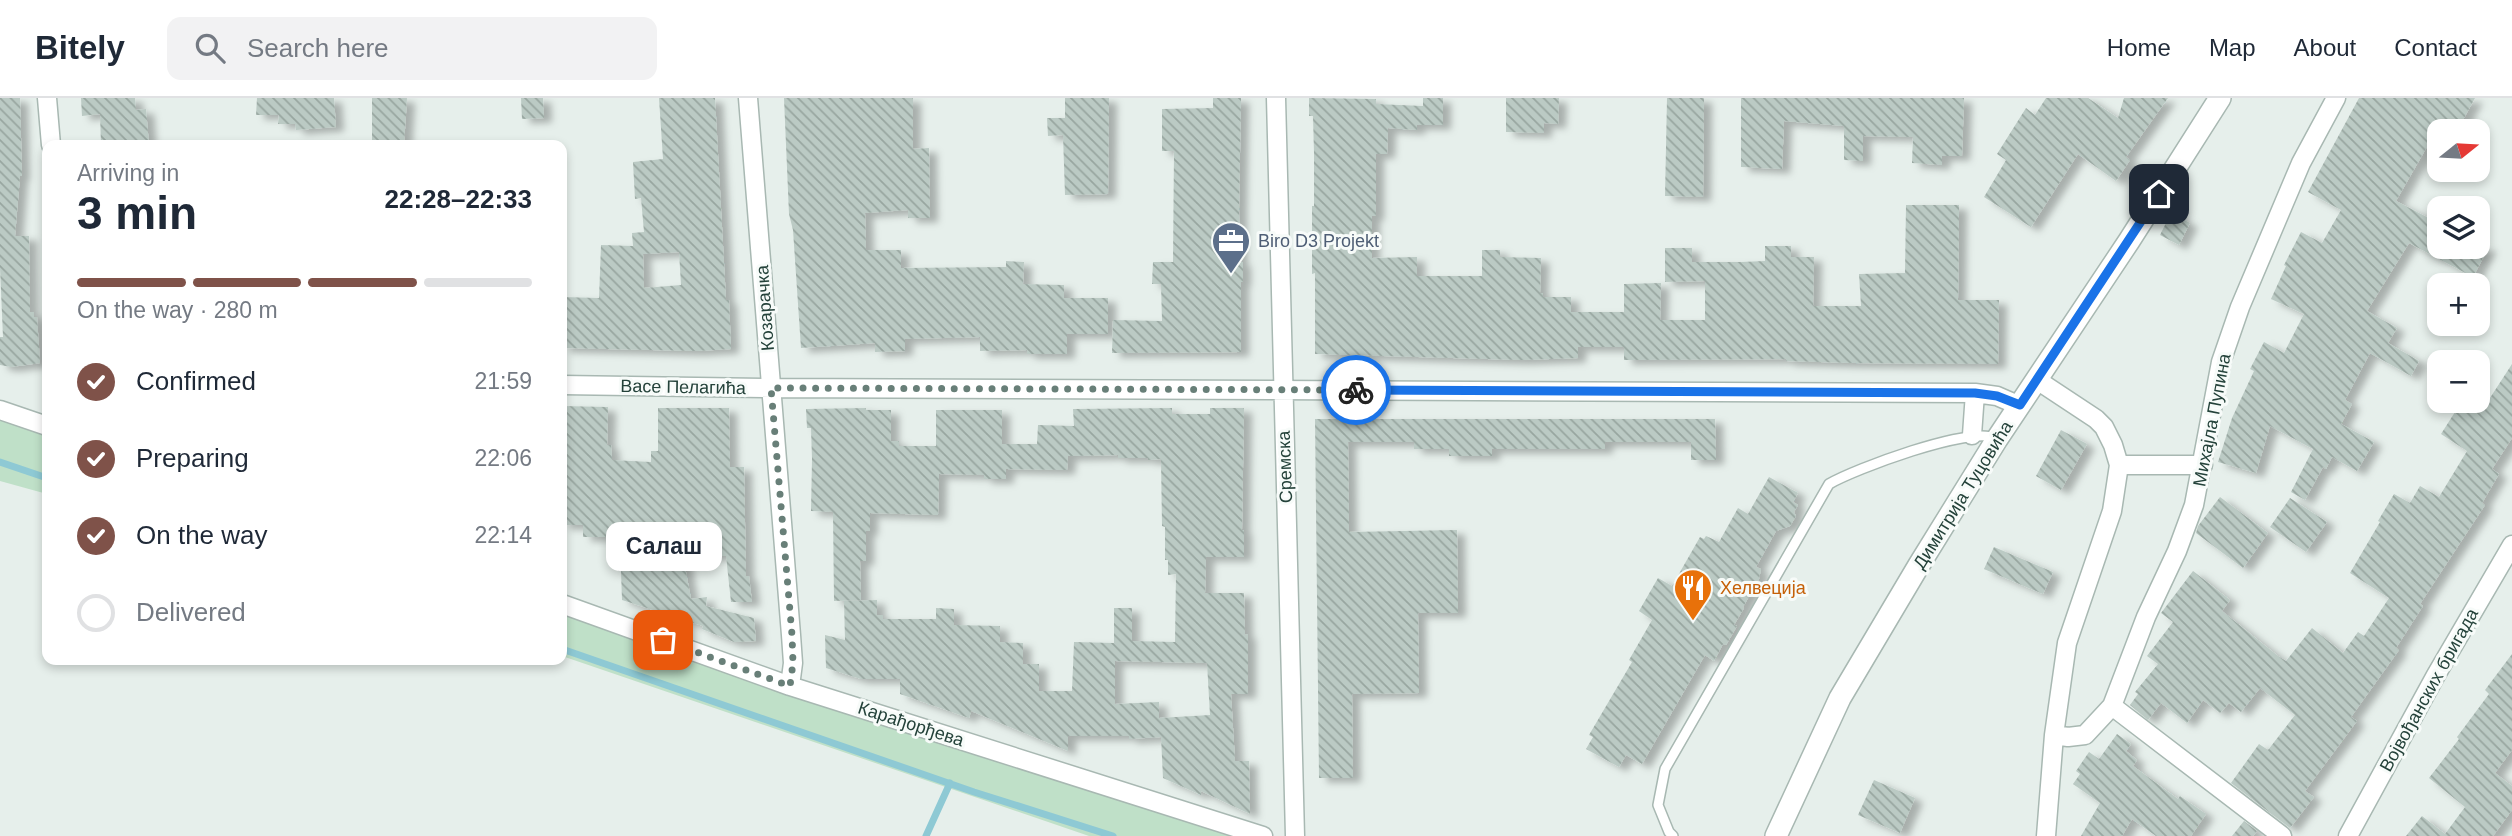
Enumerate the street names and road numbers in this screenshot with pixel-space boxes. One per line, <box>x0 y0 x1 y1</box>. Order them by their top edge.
street label: Козарачка <box>752 263 778 352</box>
street label: Михајла Пупина <box>2189 351 2235 488</box>
street label: Васе Пелагића <box>620 376 747 398</box>
street label: Димитрија Туцовића <box>1909 416 2017 573</box>
street label: Сремска <box>1274 429 1296 504</box>
street label: Војвођанских бригада <box>2376 604 2483 775</box>
street label: Карађорђева <box>856 698 967 751</box>

